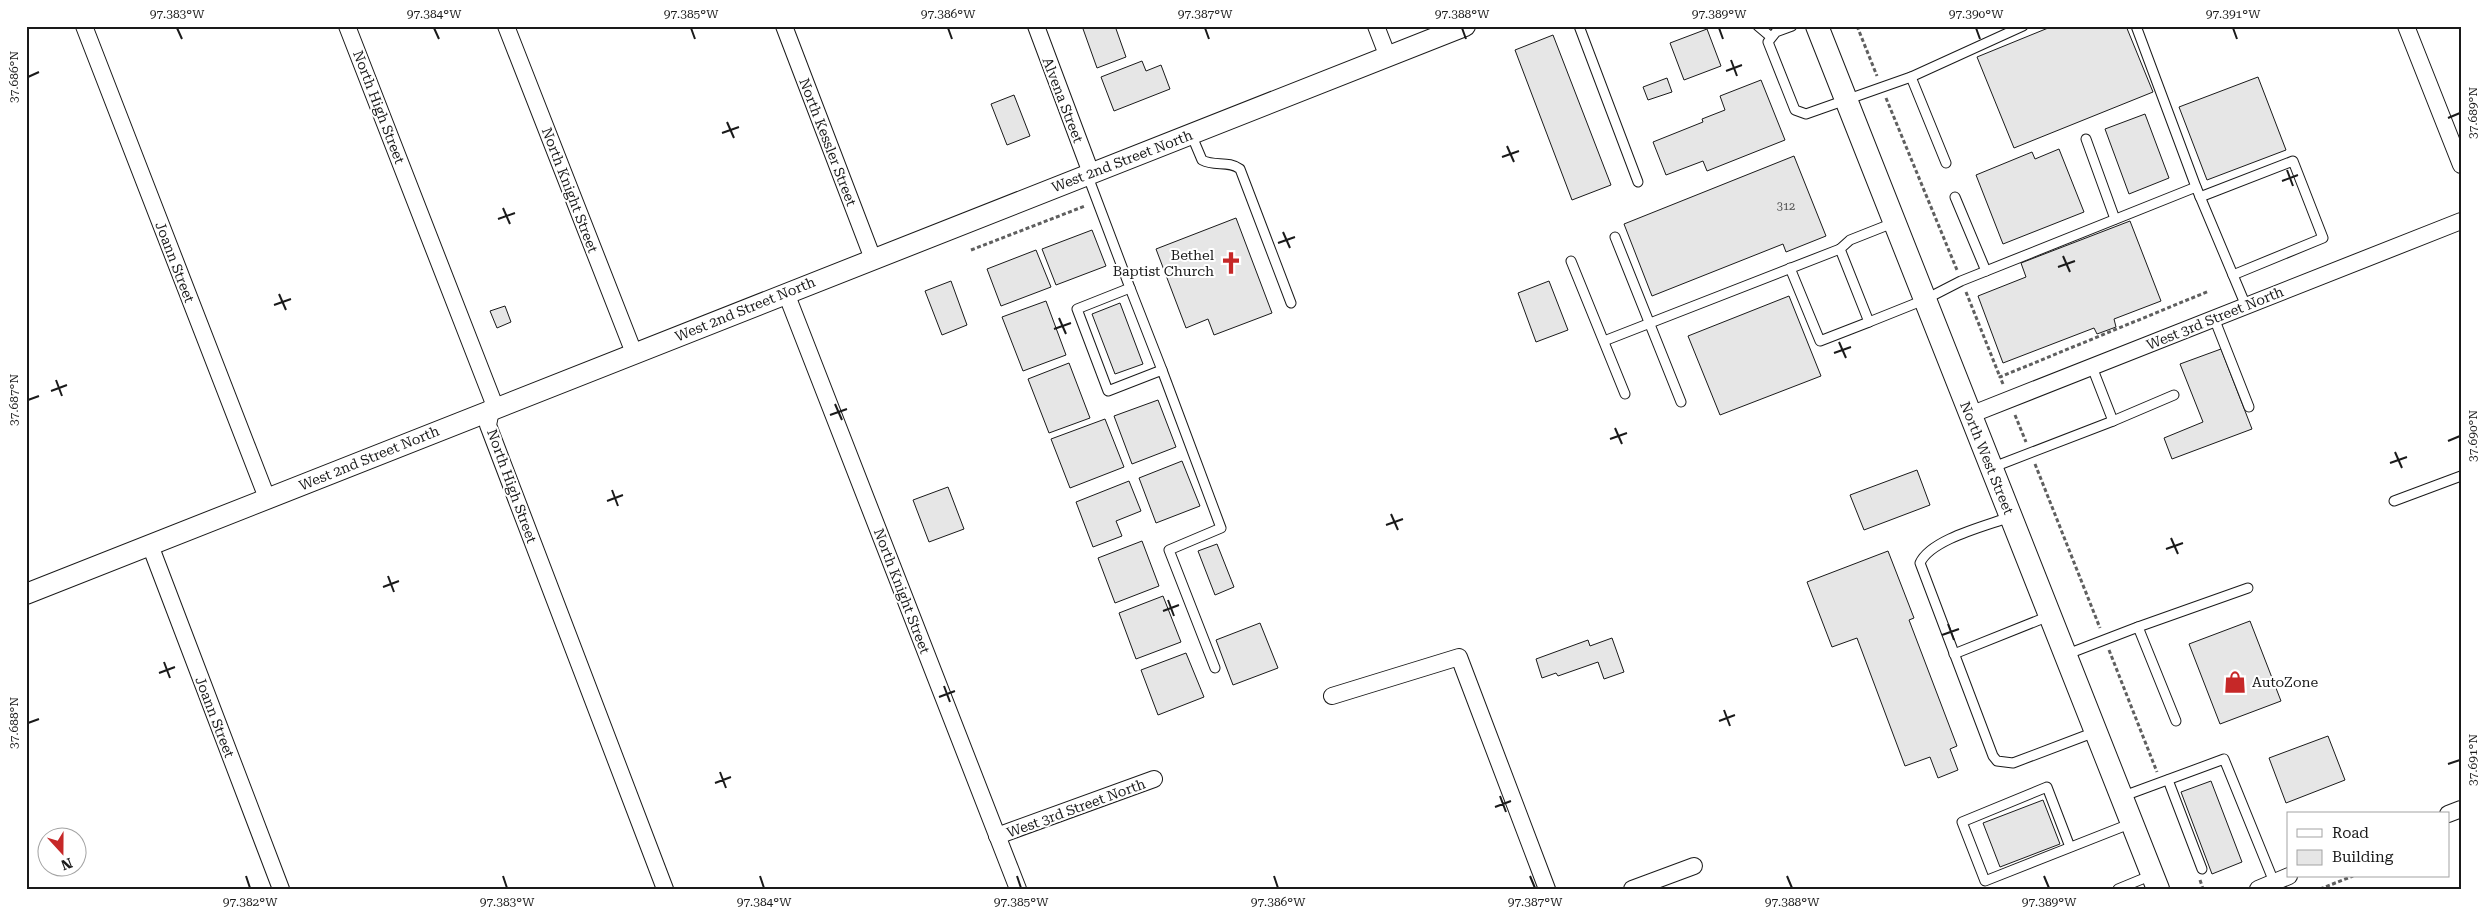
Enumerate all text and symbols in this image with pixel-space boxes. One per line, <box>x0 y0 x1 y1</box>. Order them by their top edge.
text: 97.383°W <box>150 7 205 21</box>
text: 97.384°W <box>407 7 462 21</box>
text: 97.385°W <box>664 7 719 21</box>
text: 97.386°W <box>921 7 976 21</box>
text: 97.387°W <box>1178 7 1233 21</box>
text: 97.388°W <box>1435 7 1490 21</box>
text: 97.389°W <box>1692 7 1747 21</box>
text: 97.390°W <box>1949 7 2004 21</box>
text: 97.391°W <box>2206 7 2261 21</box>
street label: North High Street <box>350 48 408 166</box>
text: 37.686°N <box>7 51 21 103</box>
street label: Alvena Street <box>1039 55 1087 145</box>
street label: North Kessler Street <box>796 76 860 208</box>
text: 37.689°N <box>2466 87 2480 139</box>
street label: North Knight Street <box>539 125 601 255</box>
street label: West 2nd Street North <box>1049 127 1195 195</box>
house number: 312 <box>1777 200 1795 213</box>
street label: Joann Street <box>152 219 198 305</box>
place label: Bethel Baptist Church <box>1113 247 1215 279</box>
church icon: Bethel Baptist Church <box>1218 250 1244 276</box>
street label: West 2nd Street North <box>673 274 817 344</box>
street label: West 3rd Street North <box>2144 283 2286 353</box>
text: 37.687°N <box>7 374 21 426</box>
street label: North West Street <box>1957 399 2017 517</box>
text: 37.690°N <box>2466 410 2480 462</box>
street label: West 2nd Street North <box>297 423 441 493</box>
street label: North High Street <box>484 427 540 545</box>
street label: North Knight Street <box>871 526 933 656</box>
shop icon: AutoZone <box>2222 669 2248 695</box>
street label: Joann Street <box>192 674 238 760</box>
place label: AutoZone <box>2252 674 2319 690</box>
text: 37.688°N <box>7 697 21 749</box>
text: 37.691°N <box>2466 734 2480 786</box>
street label: West 3rd Street North <box>1005 775 1147 841</box>
legend <box>2287 812 2450 878</box>
text: Road <box>2332 824 2369 842</box>
north arrow <box>38 828 88 878</box>
text: Building <box>2332 848 2394 866</box>
text: N <box>59 855 75 874</box>
text: 97.382°W <box>223 895 278 909</box>
text: 97.383°W <box>480 895 535 909</box>
text: 97.384°W <box>737 895 792 909</box>
text: 97.385°W <box>994 895 1049 909</box>
text: 97.386°W <box>1251 895 1306 909</box>
text: 97.387°W <box>1508 895 1563 909</box>
text: 97.388°W <box>1765 895 1820 909</box>
text: 97.389°W <box>2022 895 2077 909</box>

